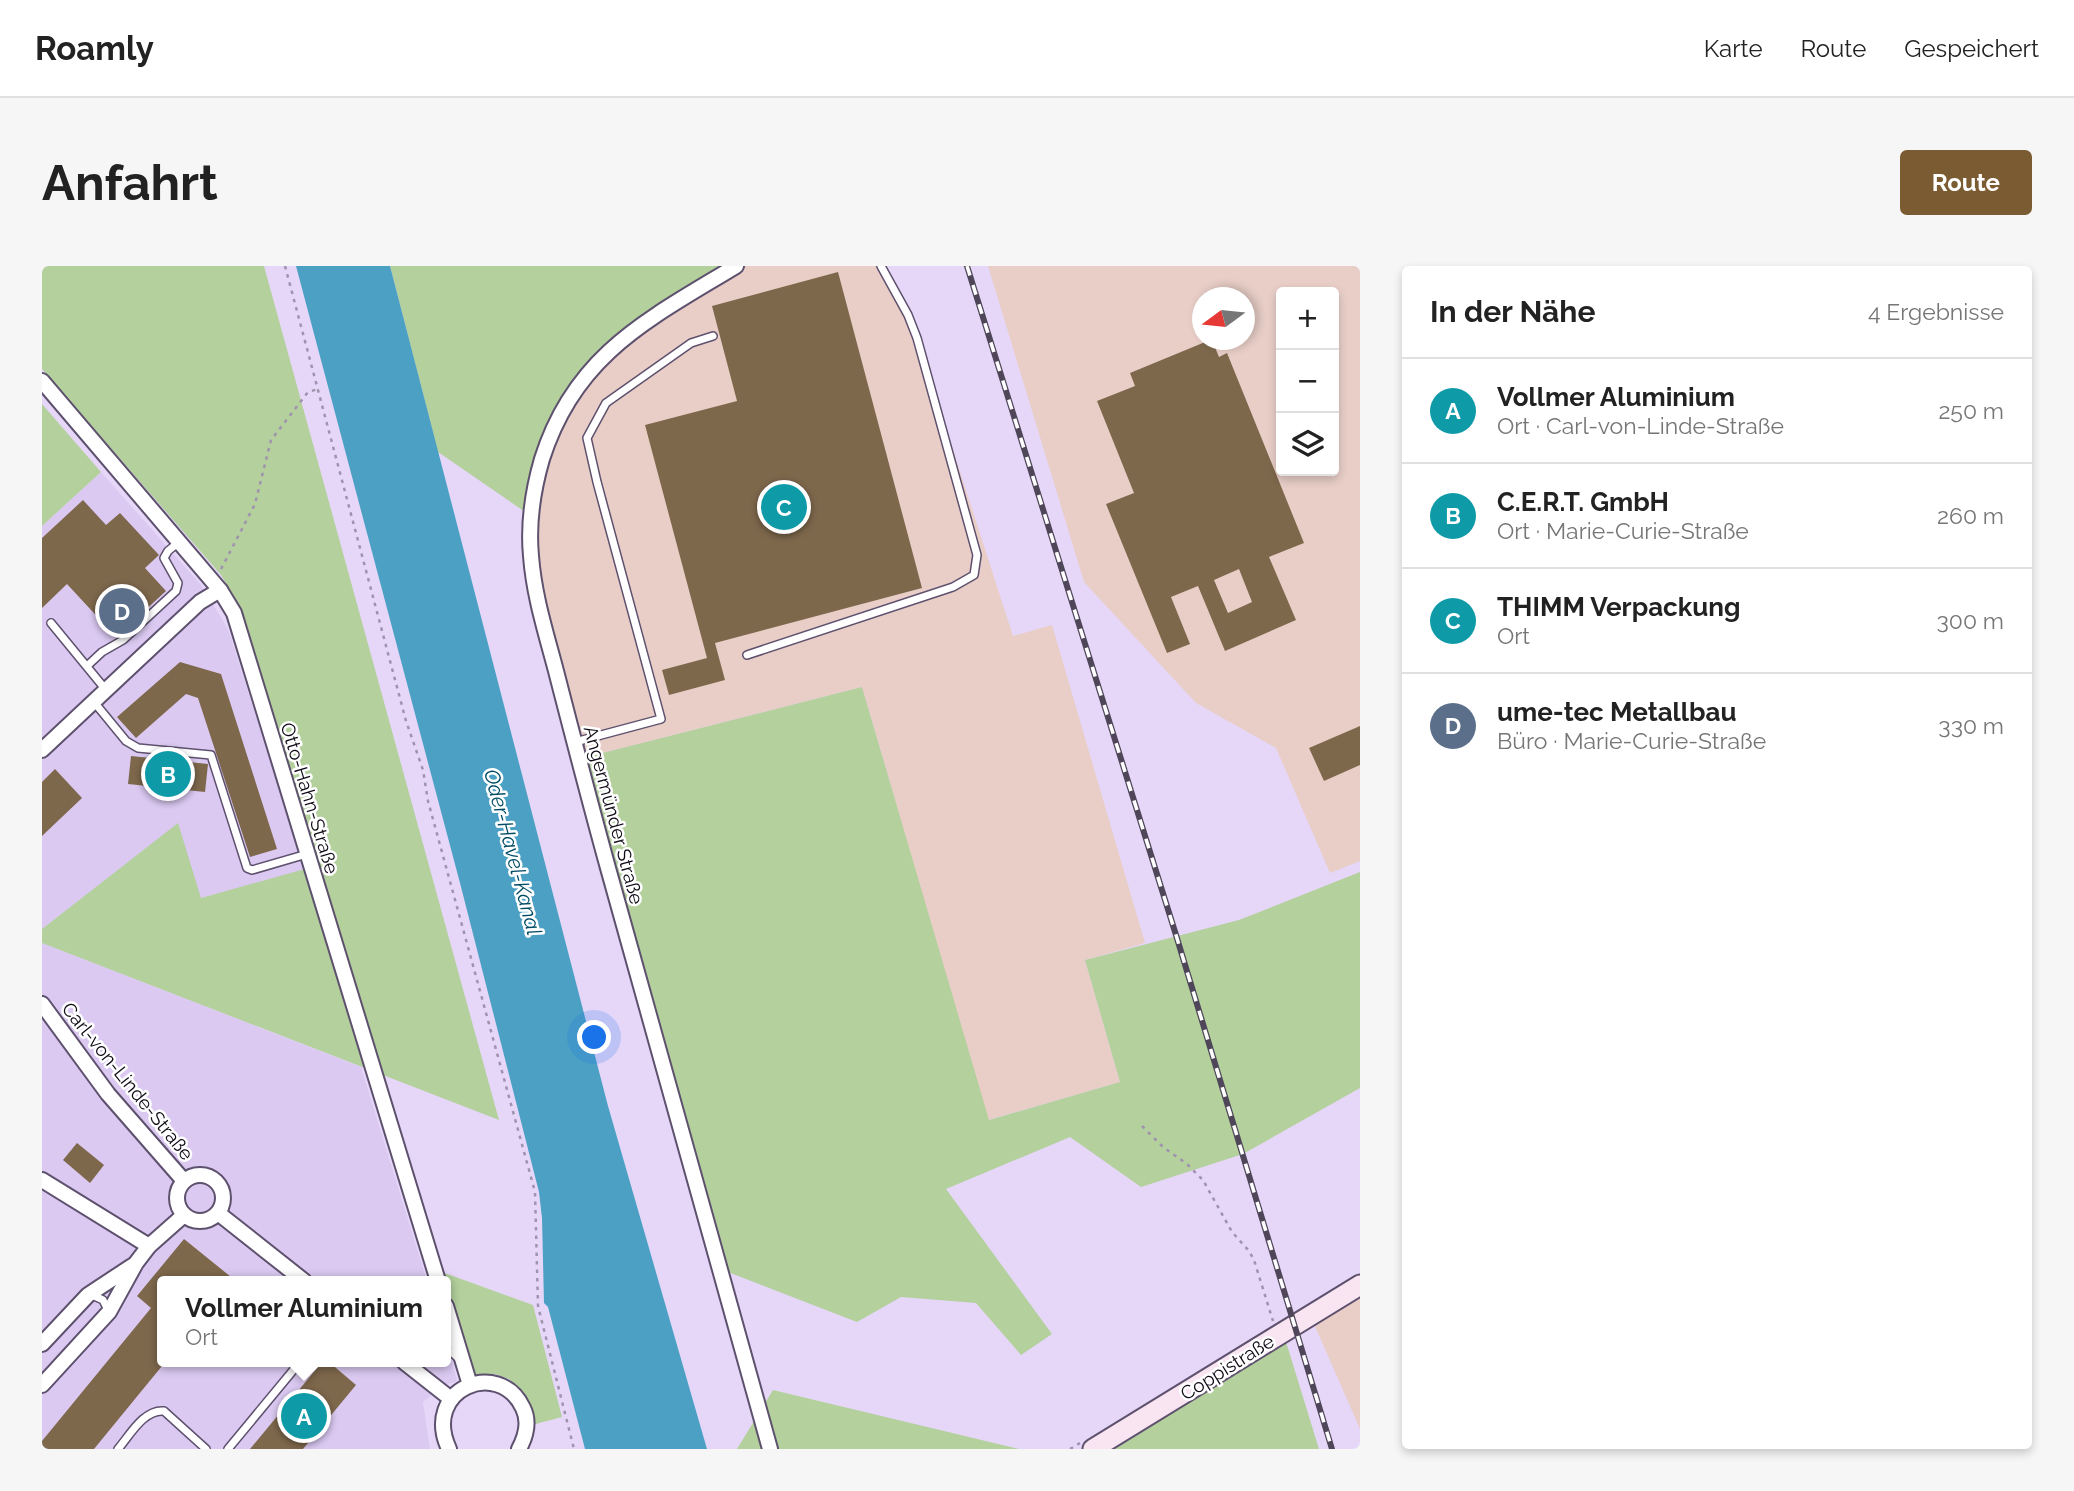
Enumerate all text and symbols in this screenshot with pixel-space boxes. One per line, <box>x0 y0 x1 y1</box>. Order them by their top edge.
text: Roamly <box>35 29 154 68</box>
text: Karte <box>1704 34 1763 63</box>
text: Route <box>1801 34 1866 63</box>
text: Gespeichert <box>1904 34 2039 63</box>
button: Route <box>1900 150 2032 215</box>
text: Anfahrt <box>42 154 218 211</box>
north arrow <box>1192 287 1255 350</box>
map controls <box>1276 287 1339 476</box>
button: + <box>1276 287 1339 350</box>
text: In der Nähe <box>1430 294 1595 329</box>
text: 4 Ergebnisse <box>1868 298 2004 325</box>
button: − <box>1276 350 1339 413</box>
text: Vollmer Aluminium <box>1497 382 1735 412</box>
text: A <box>1445 397 1461 424</box>
text: 250 m <box>1938 397 2004 424</box>
text: Ort · Carl-von-Linde-Straße <box>1497 412 1784 439</box>
button: layers <box>1276 413 1339 476</box>
pin: C <box>761 481 807 533</box>
text: C.E.R.T. GmbH <box>1497 487 1669 517</box>
text: B <box>1445 502 1461 529</box>
text: 260 m <box>1937 502 2004 529</box>
text: Ort · Marie-Curie-Straße <box>1497 517 1749 544</box>
pin: D <box>99 585 145 637</box>
text: THIMM Verpackung <box>1497 592 1741 622</box>
text: C <box>1445 607 1461 634</box>
text: 300 m <box>1937 607 2004 634</box>
text: Ort <box>1497 622 1530 649</box>
text: ume-tec Metallbau <box>1497 697 1737 727</box>
text: D <box>1445 712 1461 739</box>
text: 330 m <box>1938 712 2004 739</box>
street label: Otto-Hahn-Straße <box>277 720 343 876</box>
street label: Angermünder Straße <box>580 723 648 907</box>
text: Büro · Marie-Curie-Straße <box>1497 727 1766 754</box>
pin: B <box>145 748 191 800</box>
water label: Oder-Havel-Kanal <box>479 766 547 938</box>
street label: Carl-von-Linde-Straße <box>58 998 198 1164</box>
your location <box>577 1020 611 1054</box>
popup <box>157 1276 451 1367</box>
text: Vollmer Aluminium <box>185 1293 423 1323</box>
text: Ort <box>185 1323 218 1350</box>
street label: Coppistraße <box>1176 1330 1278 1404</box>
pin: A <box>281 1390 327 1442</box>

